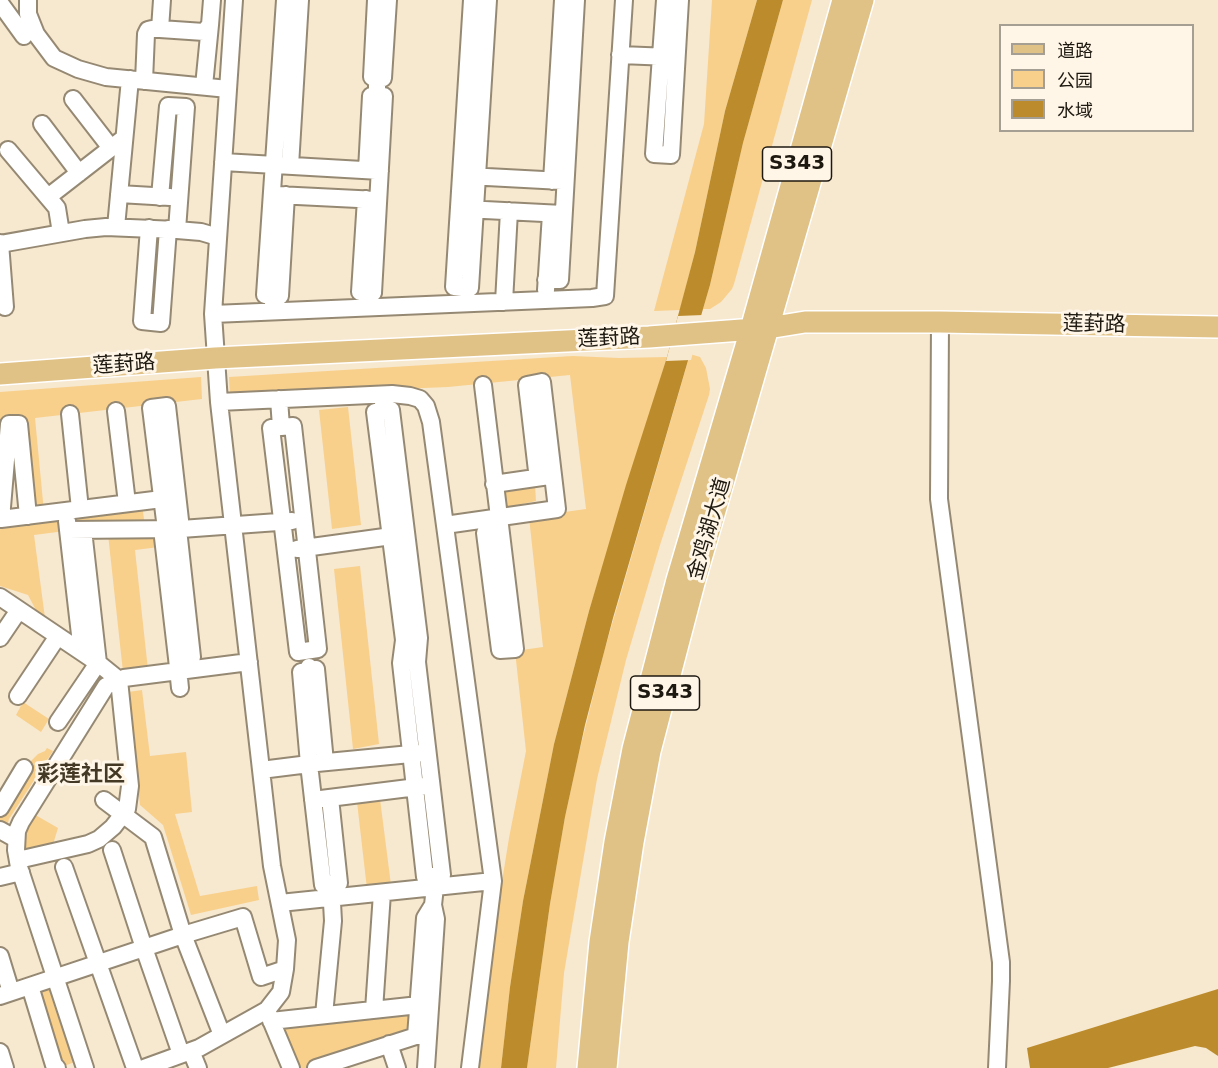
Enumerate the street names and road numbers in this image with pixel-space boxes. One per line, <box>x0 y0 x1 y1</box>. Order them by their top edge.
road number: S343 <box>762 147 832 181</box>
street label: 莲葑路 <box>1062 312 1126 338</box>
street label: 莲葑路 <box>577 325 641 353</box>
street label: 莲葑路 <box>92 350 156 380</box>
street label: 金鸡湖大道 <box>683 475 737 583</box>
road number: S343 <box>630 676 700 710</box>

